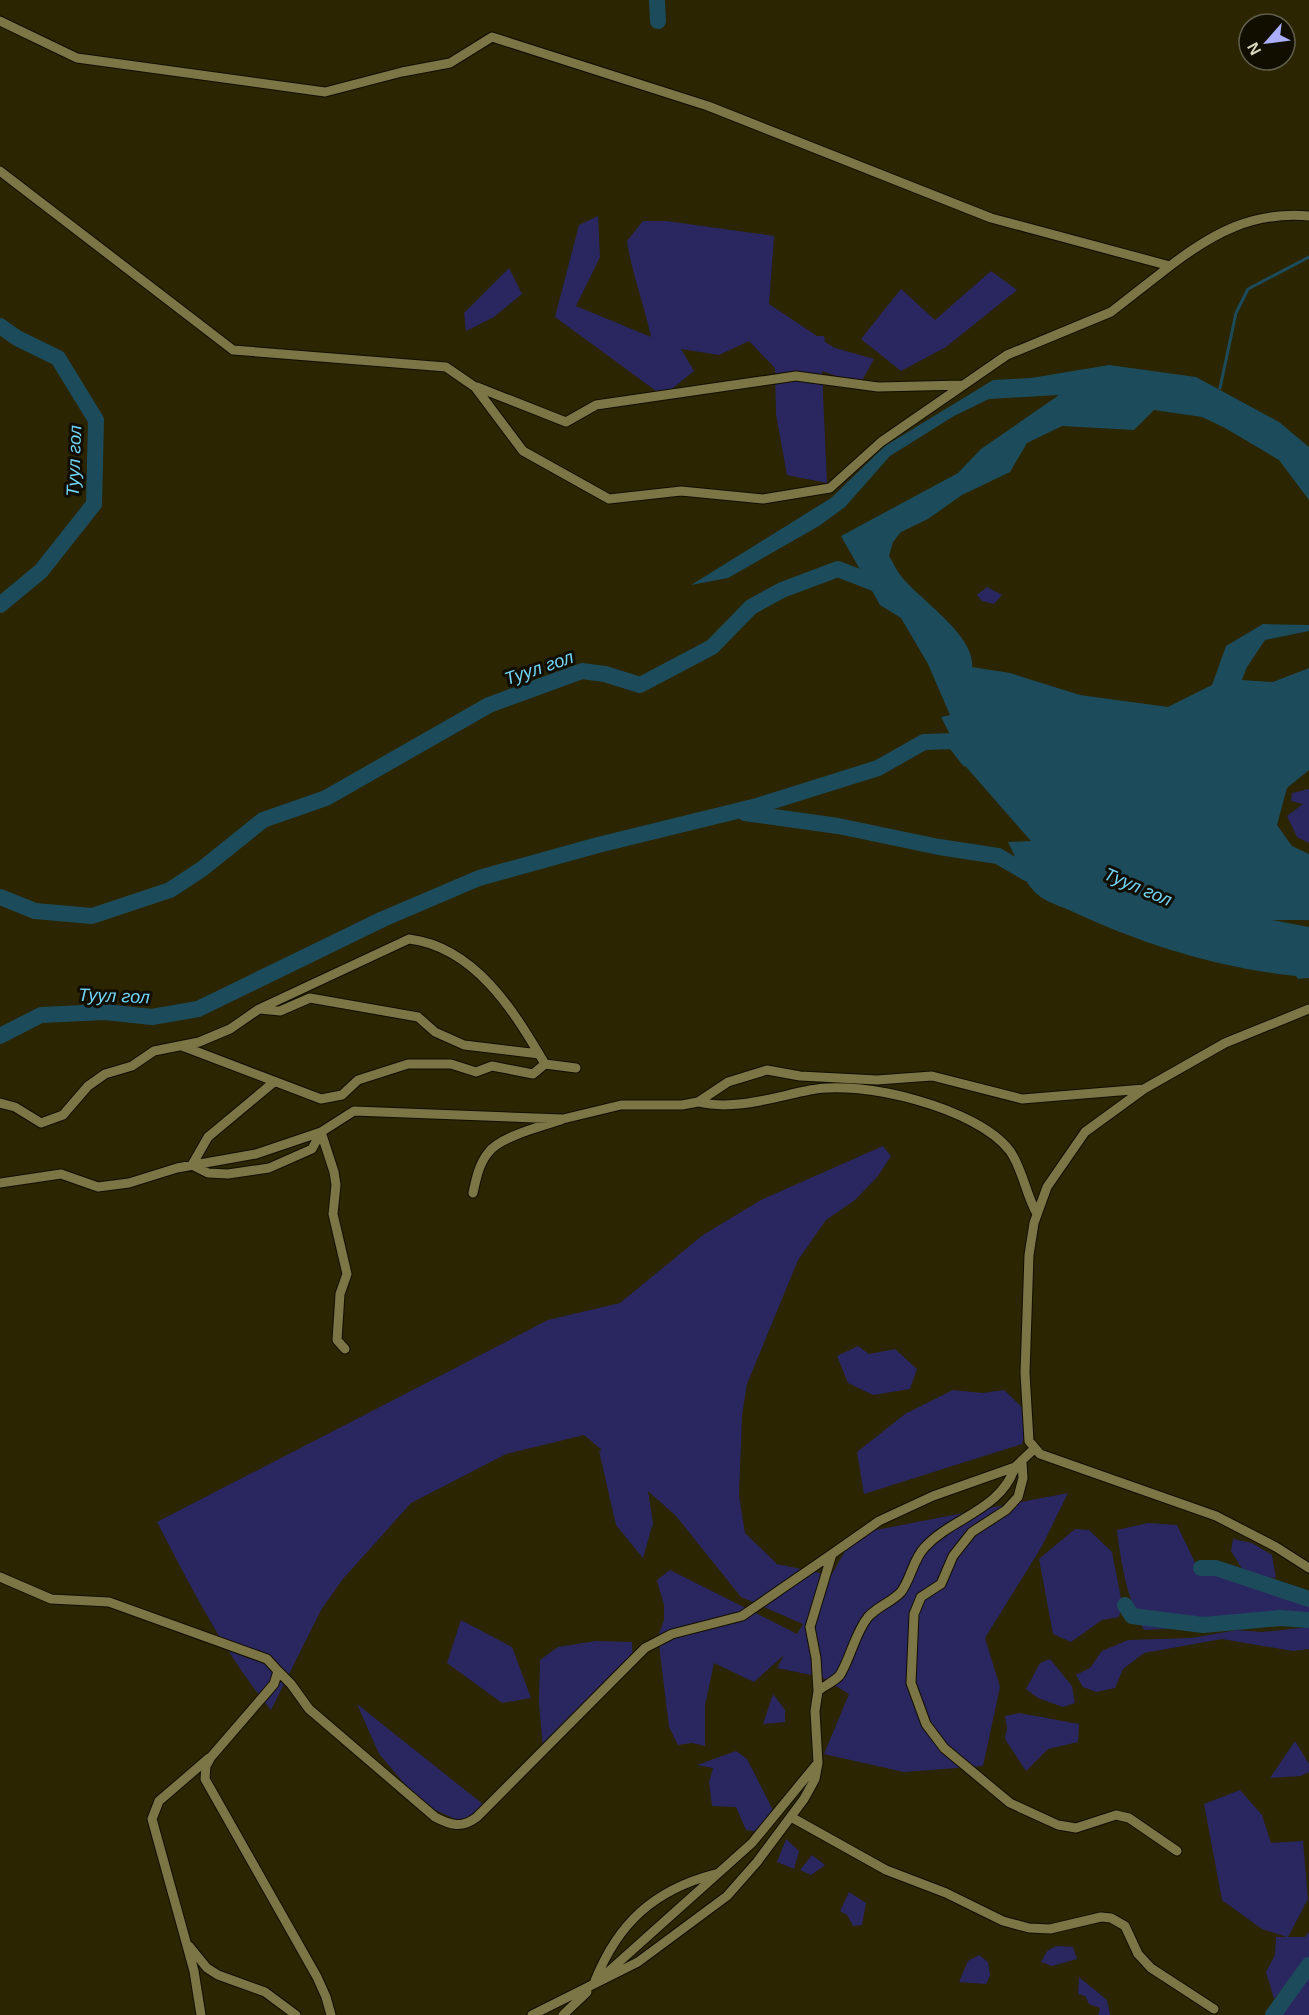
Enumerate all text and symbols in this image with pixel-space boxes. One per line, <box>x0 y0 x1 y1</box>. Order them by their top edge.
north arrow <box>1237 12 1297 72</box>
text: N <box>1244 40 1264 58</box>
water label: Туул гол <box>63 425 85 497</box>
water label: Туул гол <box>502 647 576 689</box>
water label: Туул гол <box>1101 864 1175 910</box>
water label: Туул гол <box>78 985 150 1007</box>

